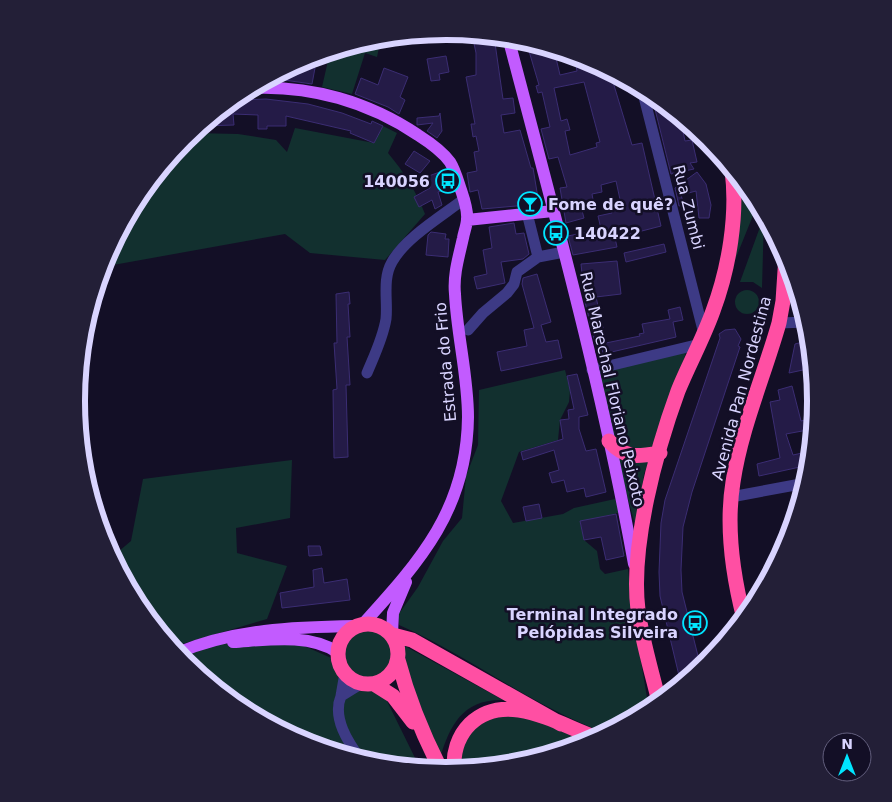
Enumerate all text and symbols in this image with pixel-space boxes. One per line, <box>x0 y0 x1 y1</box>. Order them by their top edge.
street label: Rua Zumbi <box>669 163 708 251</box>
bus stop icon: 140056 <box>435 168 461 194</box>
place label: 140056 <box>363 172 430 191</box>
bar icon: Fome de quê? <box>517 191 543 217</box>
place label: Fome de quê? <box>548 195 673 214</box>
bus stop icon: 140422 <box>543 220 569 246</box>
place label: 140422 <box>574 224 641 243</box>
street label: Rua Marechal Floriano Peixoto <box>576 270 649 509</box>
street label: Avenida Pan Nordestina <box>708 294 775 482</box>
street label: Estrada do Frio <box>431 301 460 423</box>
place label: Terminal Integrado Pelópidas Silveira <box>507 605 678 642</box>
bus stop icon: Terminal Integrado Pelópidas Silveira <box>682 610 708 636</box>
north arrow <box>822 732 872 782</box>
text: N <box>841 736 853 752</box>

